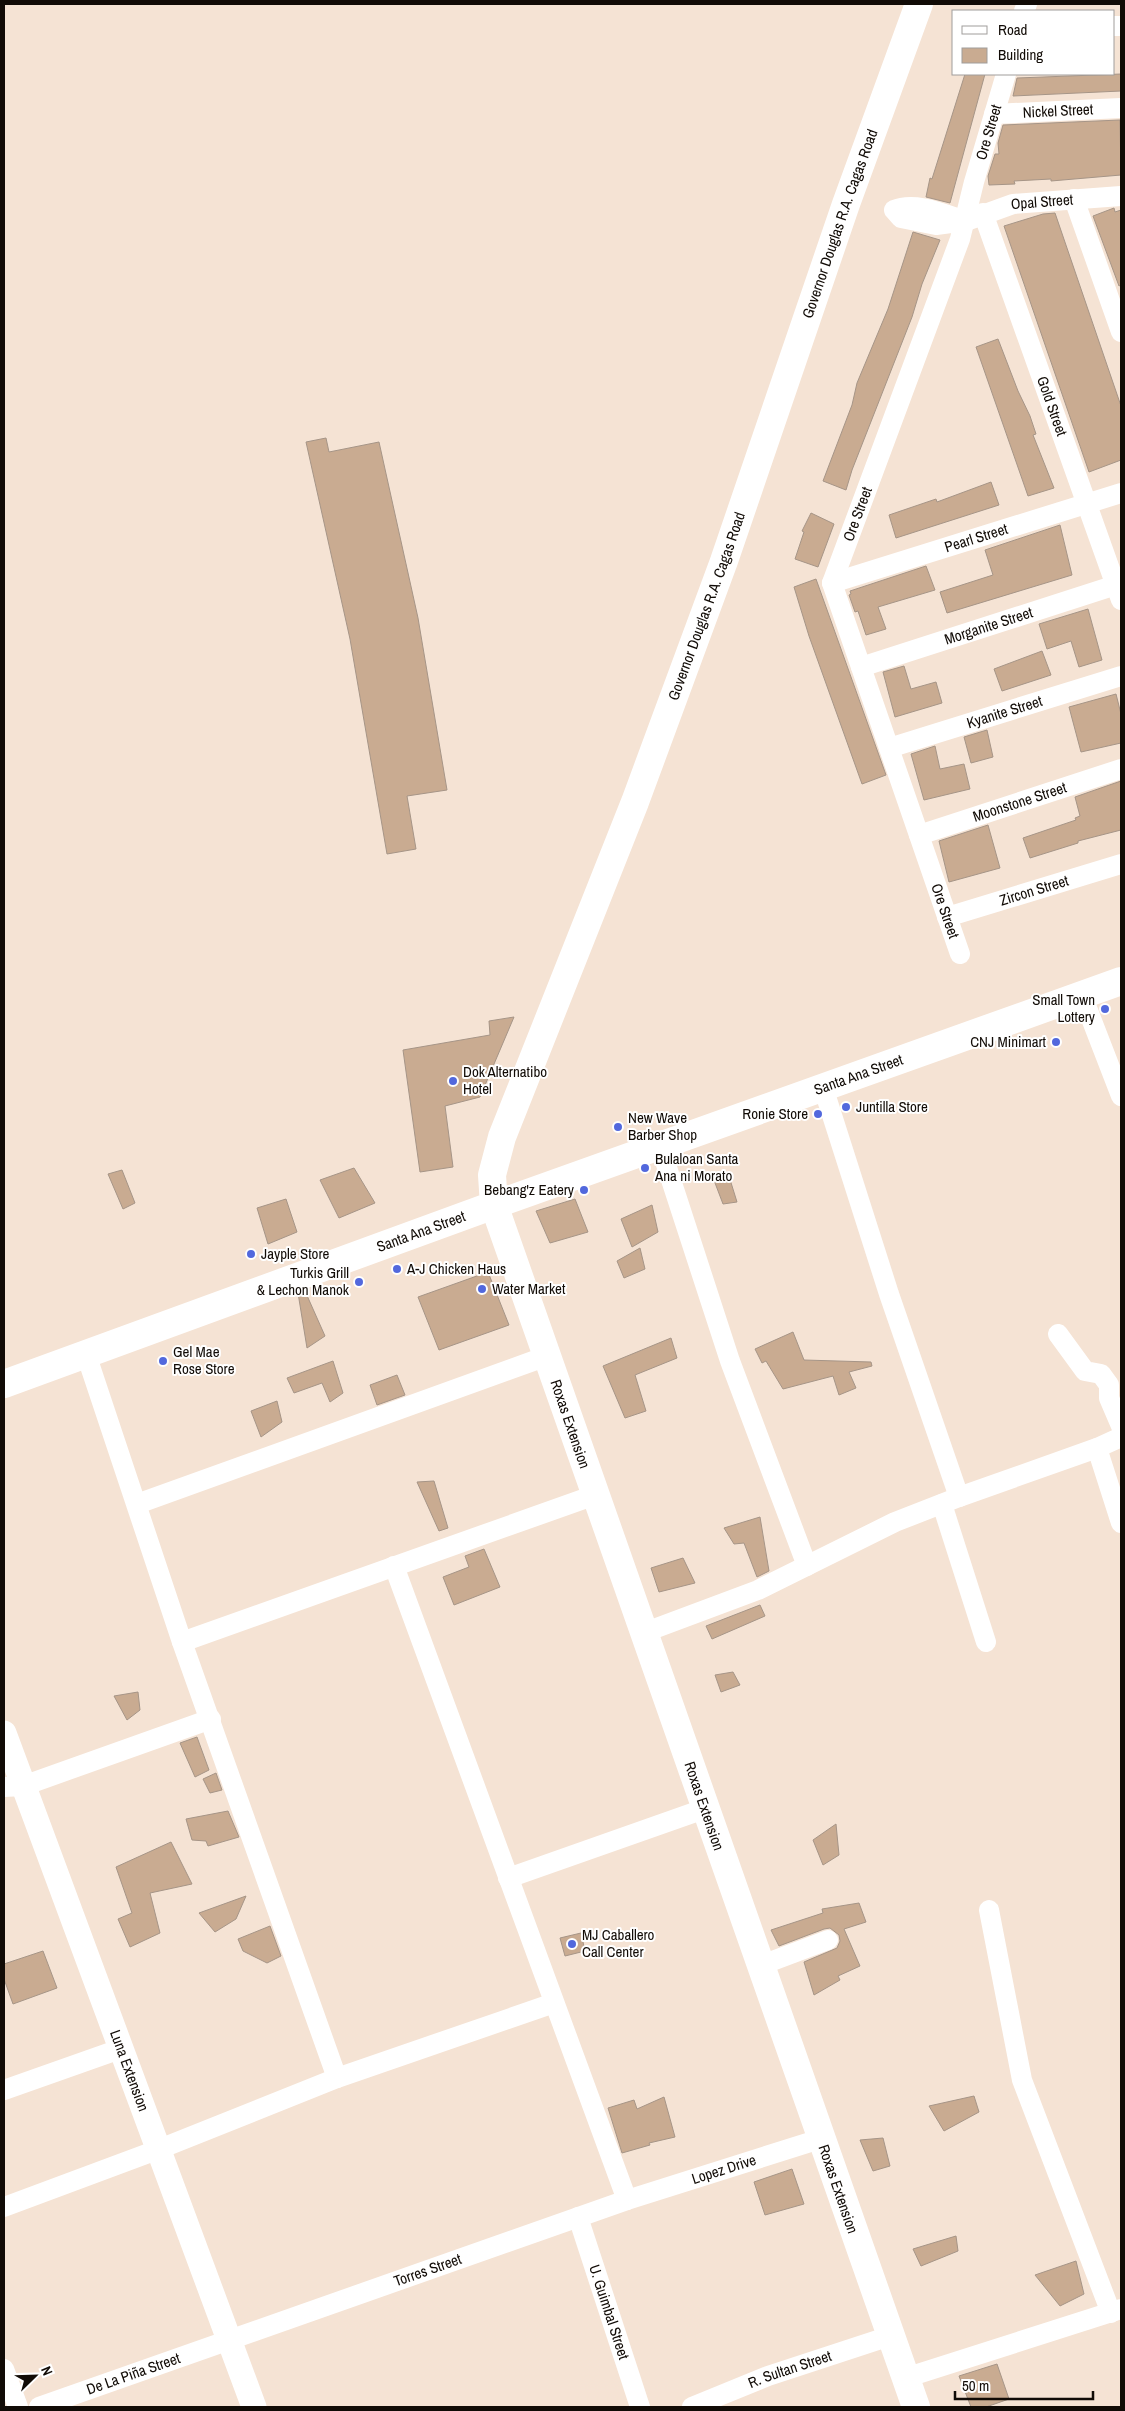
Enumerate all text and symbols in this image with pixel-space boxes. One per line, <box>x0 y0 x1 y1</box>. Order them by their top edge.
legend <box>952 10 1115 75</box>
text: Road <box>998 19 1027 40</box>
text: Building <box>998 44 1043 65</box>
street label: Nickel Street <box>1022 98 1094 123</box>
street label: Ore Street <box>970 101 1007 162</box>
street label: Governor Douglas R.A. Cagas Road <box>797 126 882 321</box>
street label: Opal Street <box>1010 189 1074 214</box>
street label: Gold Street <box>1032 373 1073 439</box>
street label: Ore Street <box>837 483 877 544</box>
street label: Governor Douglas R.A. Cagas Road <box>662 509 750 703</box>
street label: Pearl Street <box>942 518 1011 557</box>
street label: Morganite Street <box>942 601 1036 650</box>
street label: Kyanite Street <box>964 690 1045 733</box>
street label: Moonstone Street <box>970 776 1070 827</box>
street label: Zircon Street <box>997 869 1072 910</box>
street label: Ore Street <box>926 881 965 942</box>
place label: Small Town Lottery <box>1032 989 1096 1027</box>
marker: Small Town Lottery <box>1099 1003 1111 1015</box>
place label: CNJ Minimart <box>970 1031 1047 1052</box>
marker: CNJ Minimart <box>1050 1036 1062 1048</box>
street label: Santa Ana Street <box>811 1049 906 1100</box>
place label: Dok Alternatibo Hotel <box>463 1061 547 1099</box>
marker: Dok Alternatibo Hotel <box>447 1075 459 1087</box>
place label: Juntilla Store <box>856 1096 928 1117</box>
marker: Juntilla Store <box>840 1101 852 1113</box>
place label: Ronie Store <box>742 1103 808 1124</box>
place label: New Wave Barber Shop <box>628 1107 697 1145</box>
marker: Ronie Store <box>812 1108 824 1120</box>
marker: New Wave Barber Shop <box>612 1121 624 1133</box>
place label: Bulaloan Santa Ana ni Morato <box>654 1148 739 1186</box>
marker: Bulaloan Santa Ana ni Morato <box>639 1162 651 1174</box>
place label: Bebang'z Eatery <box>484 1179 575 1200</box>
marker: Bebang'z Eatery <box>578 1184 590 1196</box>
street label: Santa Ana Street <box>374 1205 469 1257</box>
place label: Jayple Store <box>261 1243 330 1264</box>
marker: Jayple Store <box>245 1248 257 1260</box>
place label: A-J Chicken Haus <box>406 1258 506 1279</box>
place label: Turkis Grill & Lechon Manok <box>257 1262 350 1300</box>
marker: A-J Chicken Haus <box>391 1263 403 1275</box>
marker: Turkis Grill & Lechon Manok <box>353 1276 365 1288</box>
place label: Water Market <box>492 1278 566 1299</box>
marker: Water Market <box>476 1283 488 1295</box>
place label: Gel Mae Rose Store <box>173 1341 235 1379</box>
marker: Gel Mae Rose Store <box>157 1355 169 1367</box>
street label: Roxas Extension <box>545 1376 596 1471</box>
street label: Roxas Extension <box>679 1758 730 1853</box>
place label: MJ Caballero Call Center <box>582 1924 655 1962</box>
marker: MJ Caballero Call Center <box>566 1938 578 1950</box>
street label: Luna Extension <box>105 2027 154 2114</box>
street label: Roxas Extension <box>813 2141 864 2236</box>
street label: Lopez Drive <box>689 2149 759 2189</box>
street label: Torres Street <box>391 2248 465 2291</box>
street label: U. Guimbal Street <box>584 2262 635 2363</box>
street label: R. Sultan Street <box>745 2345 835 2393</box>
street label: De La Piña Street <box>84 2347 183 2399</box>
north arrow <box>10 2351 60 2401</box>
text: N <box>37 2364 57 2378</box>
scale bar <box>955 2368 1092 2400</box>
text: 50 m <box>962 2375 989 2396</box>

